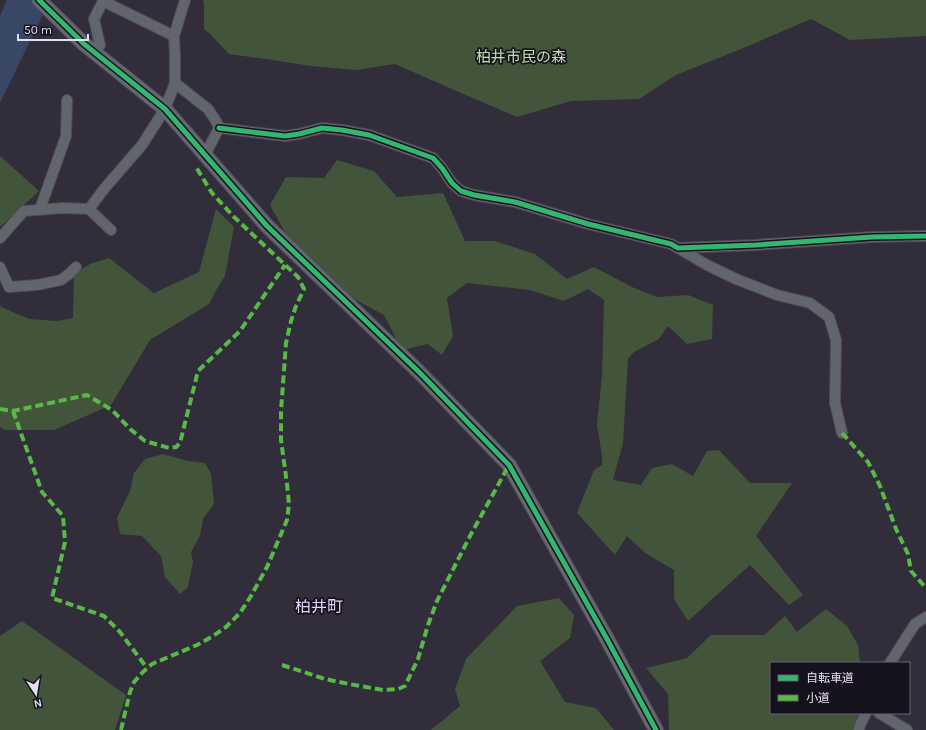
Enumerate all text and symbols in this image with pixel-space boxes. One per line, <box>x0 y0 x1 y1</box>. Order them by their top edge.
scale bar <box>18 16 88 42</box>
text: 50 m <box>24 23 52 37</box>
park label: 柏井市民の森 <box>476 48 566 66</box>
district label: 柏井町 <box>295 597 343 616</box>
legend <box>770 662 910 714</box>
text: 自転車道 <box>806 671 854 685</box>
north arrow <box>16 674 56 714</box>
text: 小道 <box>806 691 830 705</box>
text: N <box>33 696 43 710</box>

